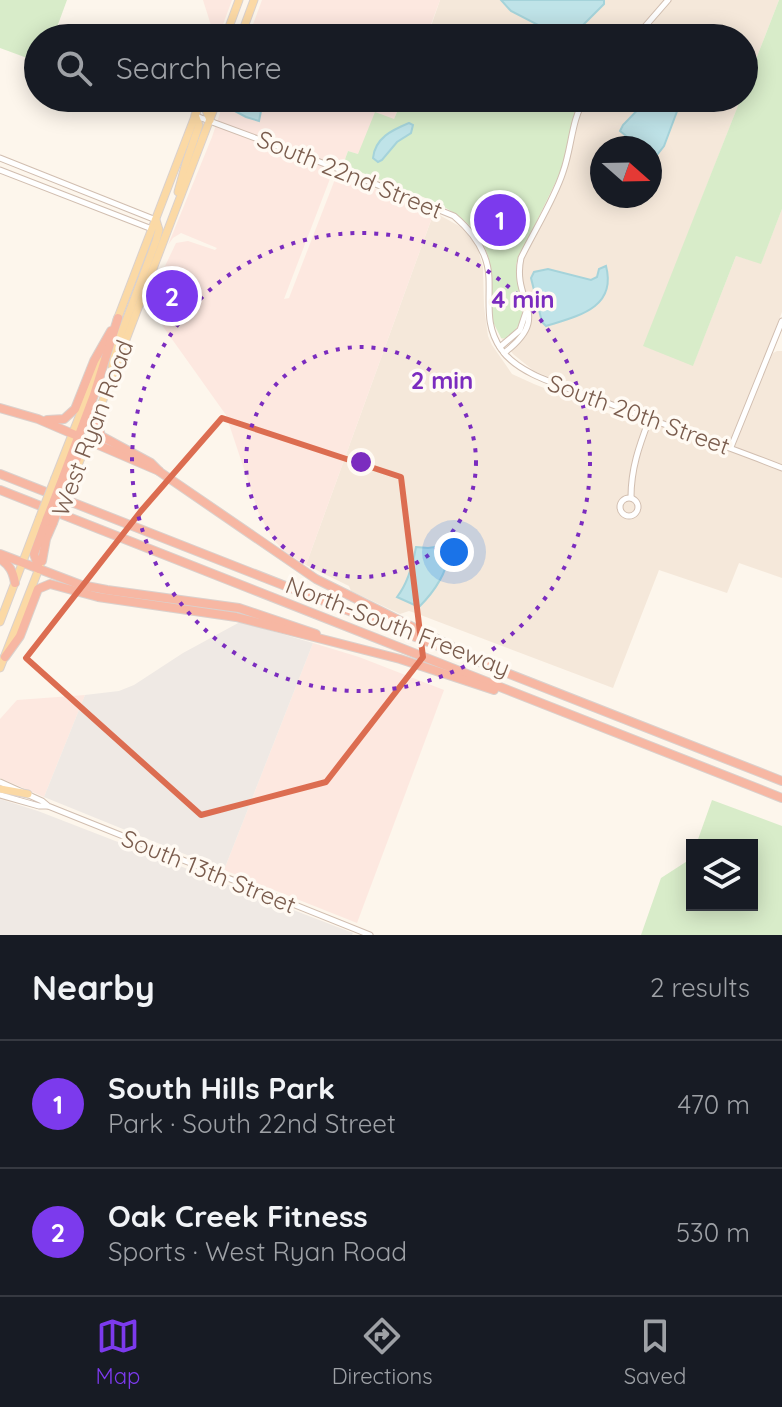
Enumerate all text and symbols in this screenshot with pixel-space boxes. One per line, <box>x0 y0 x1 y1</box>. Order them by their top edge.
search box <box>24 24 758 112</box>
icon: search <box>52 46 96 90</box>
text: Search here <box>116 49 282 87</box>
street label: South 22nd Street <box>253 123 447 225</box>
north arrow <box>590 136 662 208</box>
pin: 1 <box>474 190 526 250</box>
pin: 2 <box>146 266 198 326</box>
text: 4 min <box>492 284 554 314</box>
street label: West Ryan Road <box>45 336 139 520</box>
text: 2 min <box>411 365 473 395</box>
street label: South 20th Street <box>544 367 734 461</box>
centre of rings <box>347 448 375 476</box>
your location <box>434 532 474 572</box>
street label: North-South Freeway <box>282 569 514 683</box>
street label: South 13th Street <box>117 822 301 920</box>
map controls <box>686 839 758 911</box>
button: layers <box>686 839 758 911</box>
text: Nearby <box>32 966 155 1009</box>
text: 2 results <box>650 971 750 1004</box>
text: South Hills Park <box>108 1069 335 1107</box>
text: 1 <box>53 1088 63 1121</box>
text: 470 m <box>677 1088 750 1121</box>
text: Park · South 22nd Street <box>108 1107 396 1140</box>
text: Oak Creek Fitness <box>108 1197 368 1235</box>
text: 2 <box>51 1216 65 1249</box>
text: 530 m <box>676 1216 750 1249</box>
text: Sports · West Ryan Road <box>108 1235 407 1268</box>
tab: Map <box>96 1314 140 1390</box>
tab: Directions <box>332 1314 432 1390</box>
tab: Saved <box>624 1314 686 1390</box>

